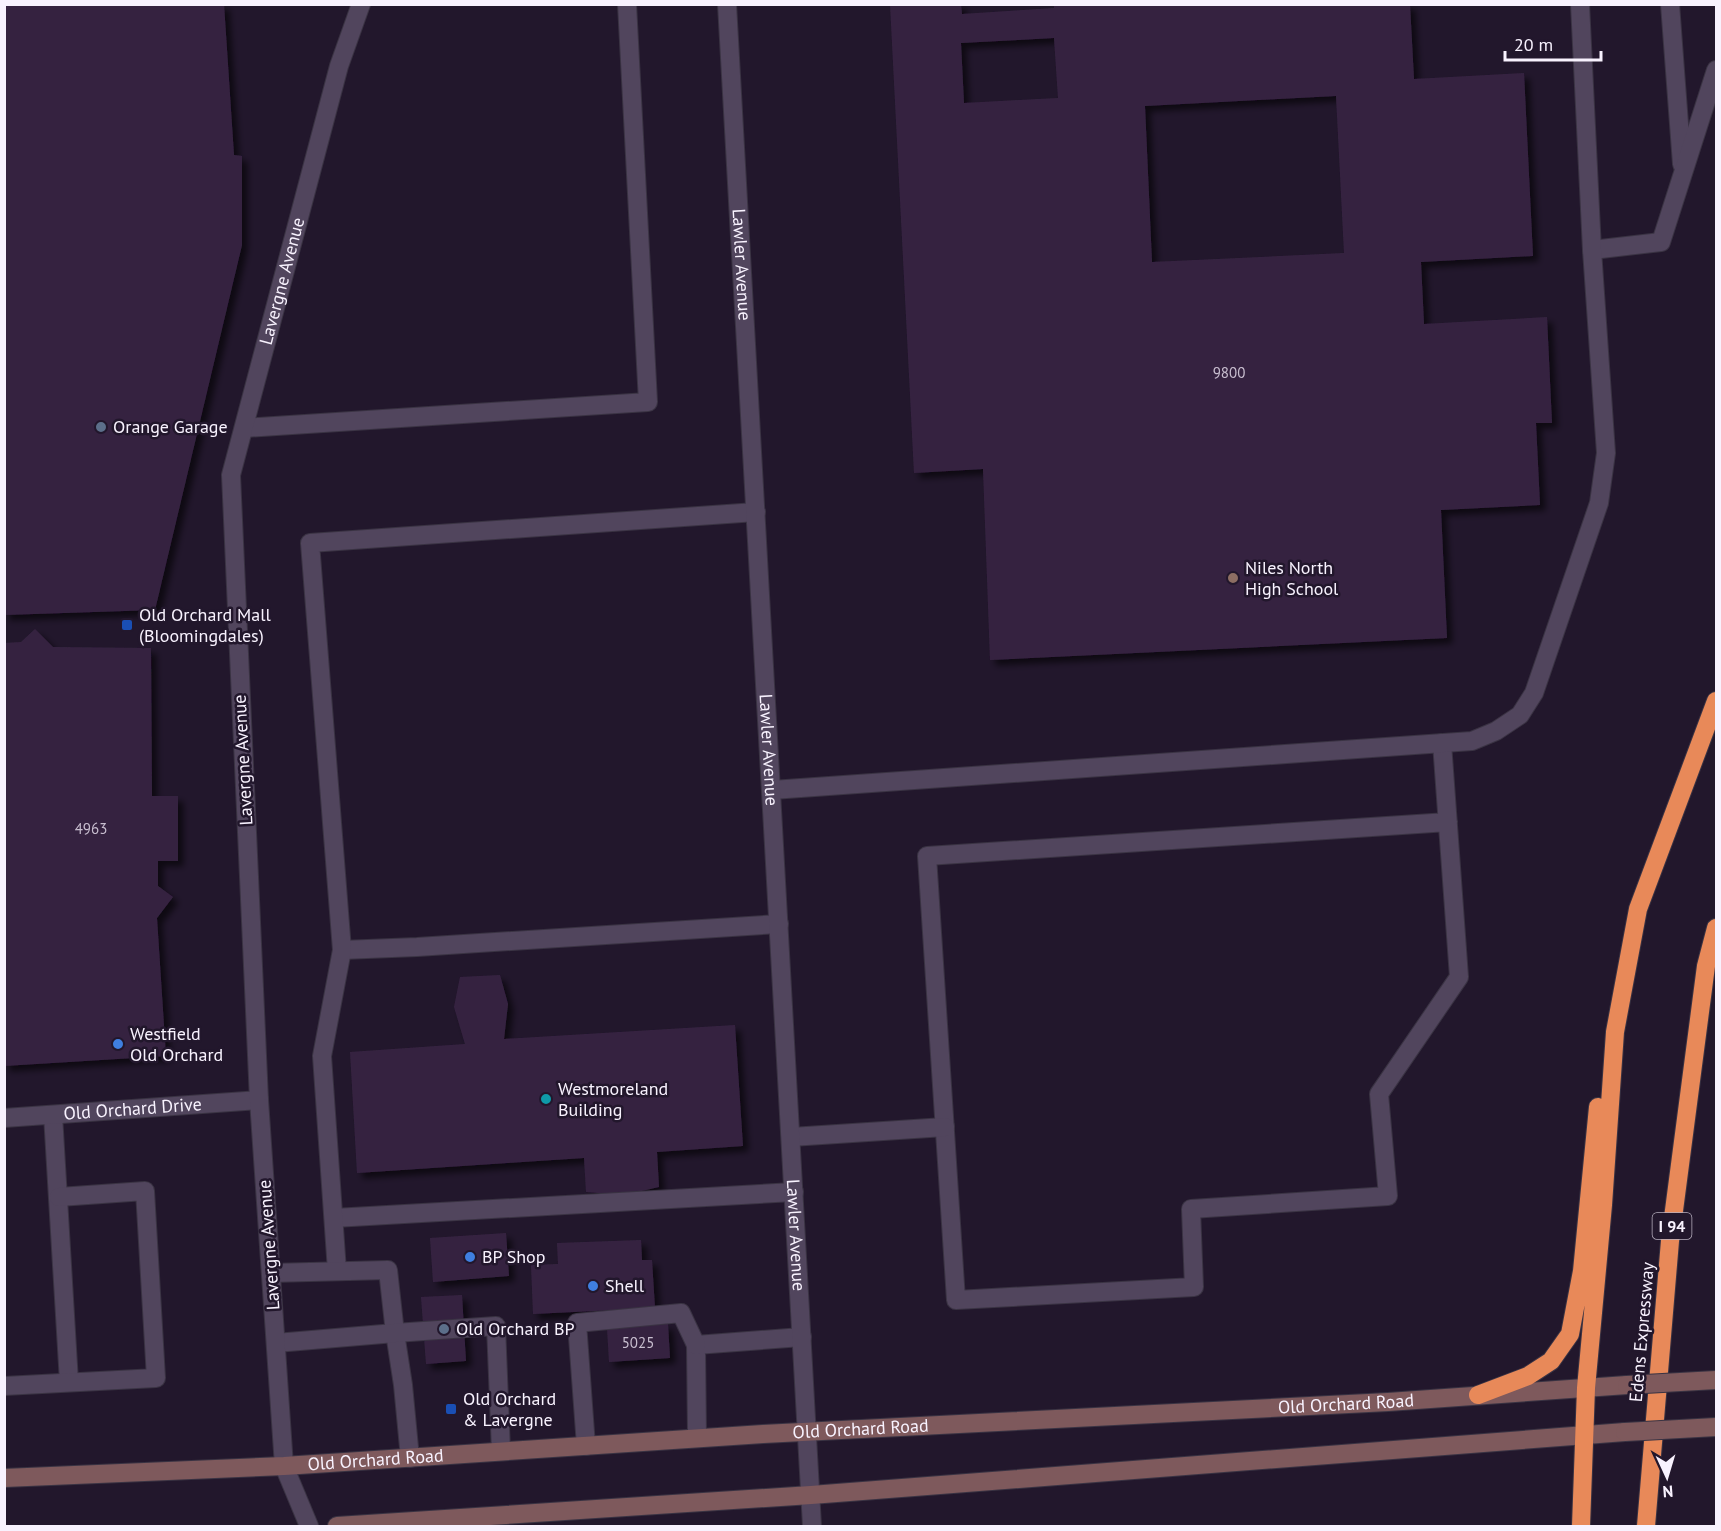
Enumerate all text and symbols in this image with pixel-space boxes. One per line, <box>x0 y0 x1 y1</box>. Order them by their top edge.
scale bar <box>1505 24 1601 62</box>
text: 20 m <box>1514 33 1553 56</box>
street label: Lawler Avenue <box>727 208 757 321</box>
street label: Lavergne Avenue <box>254 215 310 347</box>
house number: 9800 <box>1213 363 1245 382</box>
place label: Orange Garage <box>113 415 228 438</box>
marker: Orange Garage <box>94 420 108 434</box>
place label: Niles North High School <box>1245 556 1339 600</box>
marker: Niles North High School <box>1226 571 1240 585</box>
place label: Old Orchard Mall (Bloomingdales) <box>139 603 271 647</box>
marker: Old Orchard Mall (Bloomingdales) <box>120 618 134 632</box>
street label: Lawler Avenue <box>755 693 784 806</box>
street label: Lavergne Avenue <box>228 694 257 826</box>
house number: 4963 <box>75 819 107 838</box>
place label: Westfield Old Orchard <box>130 1022 223 1066</box>
marker: Westfield Old Orchard <box>111 1037 125 1051</box>
place label: Westmoreland Building <box>558 1077 668 1121</box>
street label: Old Orchard Drive <box>63 1092 203 1125</box>
marker: Westmoreland Building <box>539 1092 553 1106</box>
street label: Lawler Avenue <box>782 1178 811 1292</box>
street label: Lavergne Avenue <box>252 1179 285 1311</box>
road number: I 94 <box>1652 1213 1692 1239</box>
place label: BP Shop <box>482 1245 545 1268</box>
marker: BP Shop <box>463 1250 477 1264</box>
street label: Edens Expressway <box>1624 1260 1659 1403</box>
place label: Shell <box>605 1274 645 1297</box>
marker: Shell <box>586 1279 600 1293</box>
place label: Old Orchard BP <box>456 1317 575 1340</box>
marker: Old Orchard BP <box>437 1322 451 1336</box>
house number: 5025 <box>622 1333 654 1352</box>
place label: Old Orchard & Lavergne <box>463 1387 556 1431</box>
street label: Old Orchard Road <box>1277 1388 1415 1419</box>
marker: Old Orchard & Lavergne <box>444 1402 458 1416</box>
street label: Old Orchard Road <box>792 1414 929 1443</box>
street label: Old Orchard Road <box>307 1443 444 1475</box>
north arrow <box>1637 1447 1697 1507</box>
text: N <box>1662 1482 1674 1502</box>

